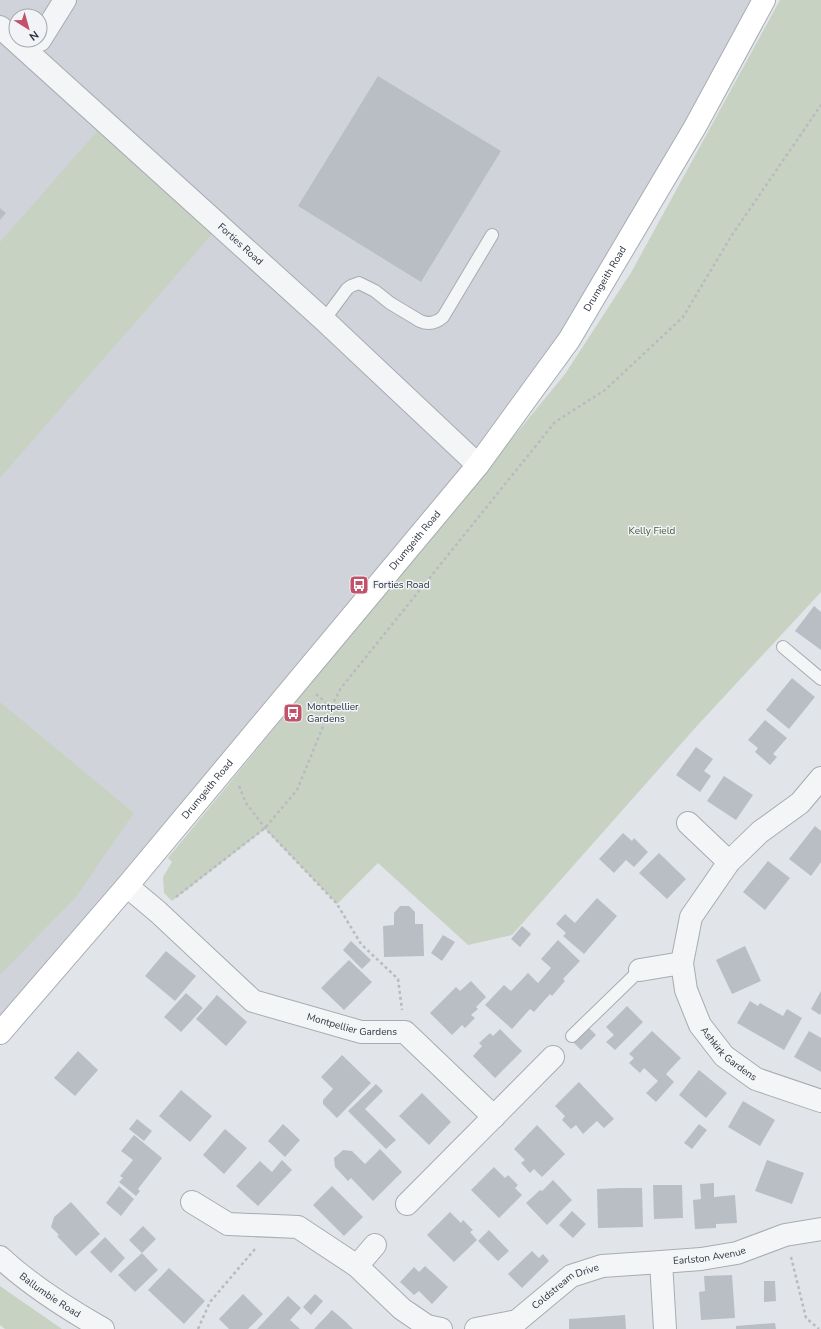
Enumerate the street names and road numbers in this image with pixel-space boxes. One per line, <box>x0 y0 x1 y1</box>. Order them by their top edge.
street label: Forties Road <box>215 220 266 269</box>
street label: Drumgeith Road <box>580 243 630 314</box>
street label: Drumgeith Road <box>386 508 444 573</box>
street label: Drumgeith Road <box>179 756 237 822</box>
street label: Montpellier Gardens <box>305 1010 397 1039</box>
street label: Ashkirk Gardens <box>697 1024 760 1084</box>
street label: Earlston Avenue <box>672 1243 748 1268</box>
street label: Coldstream Drive <box>529 1260 601 1313</box>
street label: Ballumbie Road <box>16 1269 83 1321</box>

